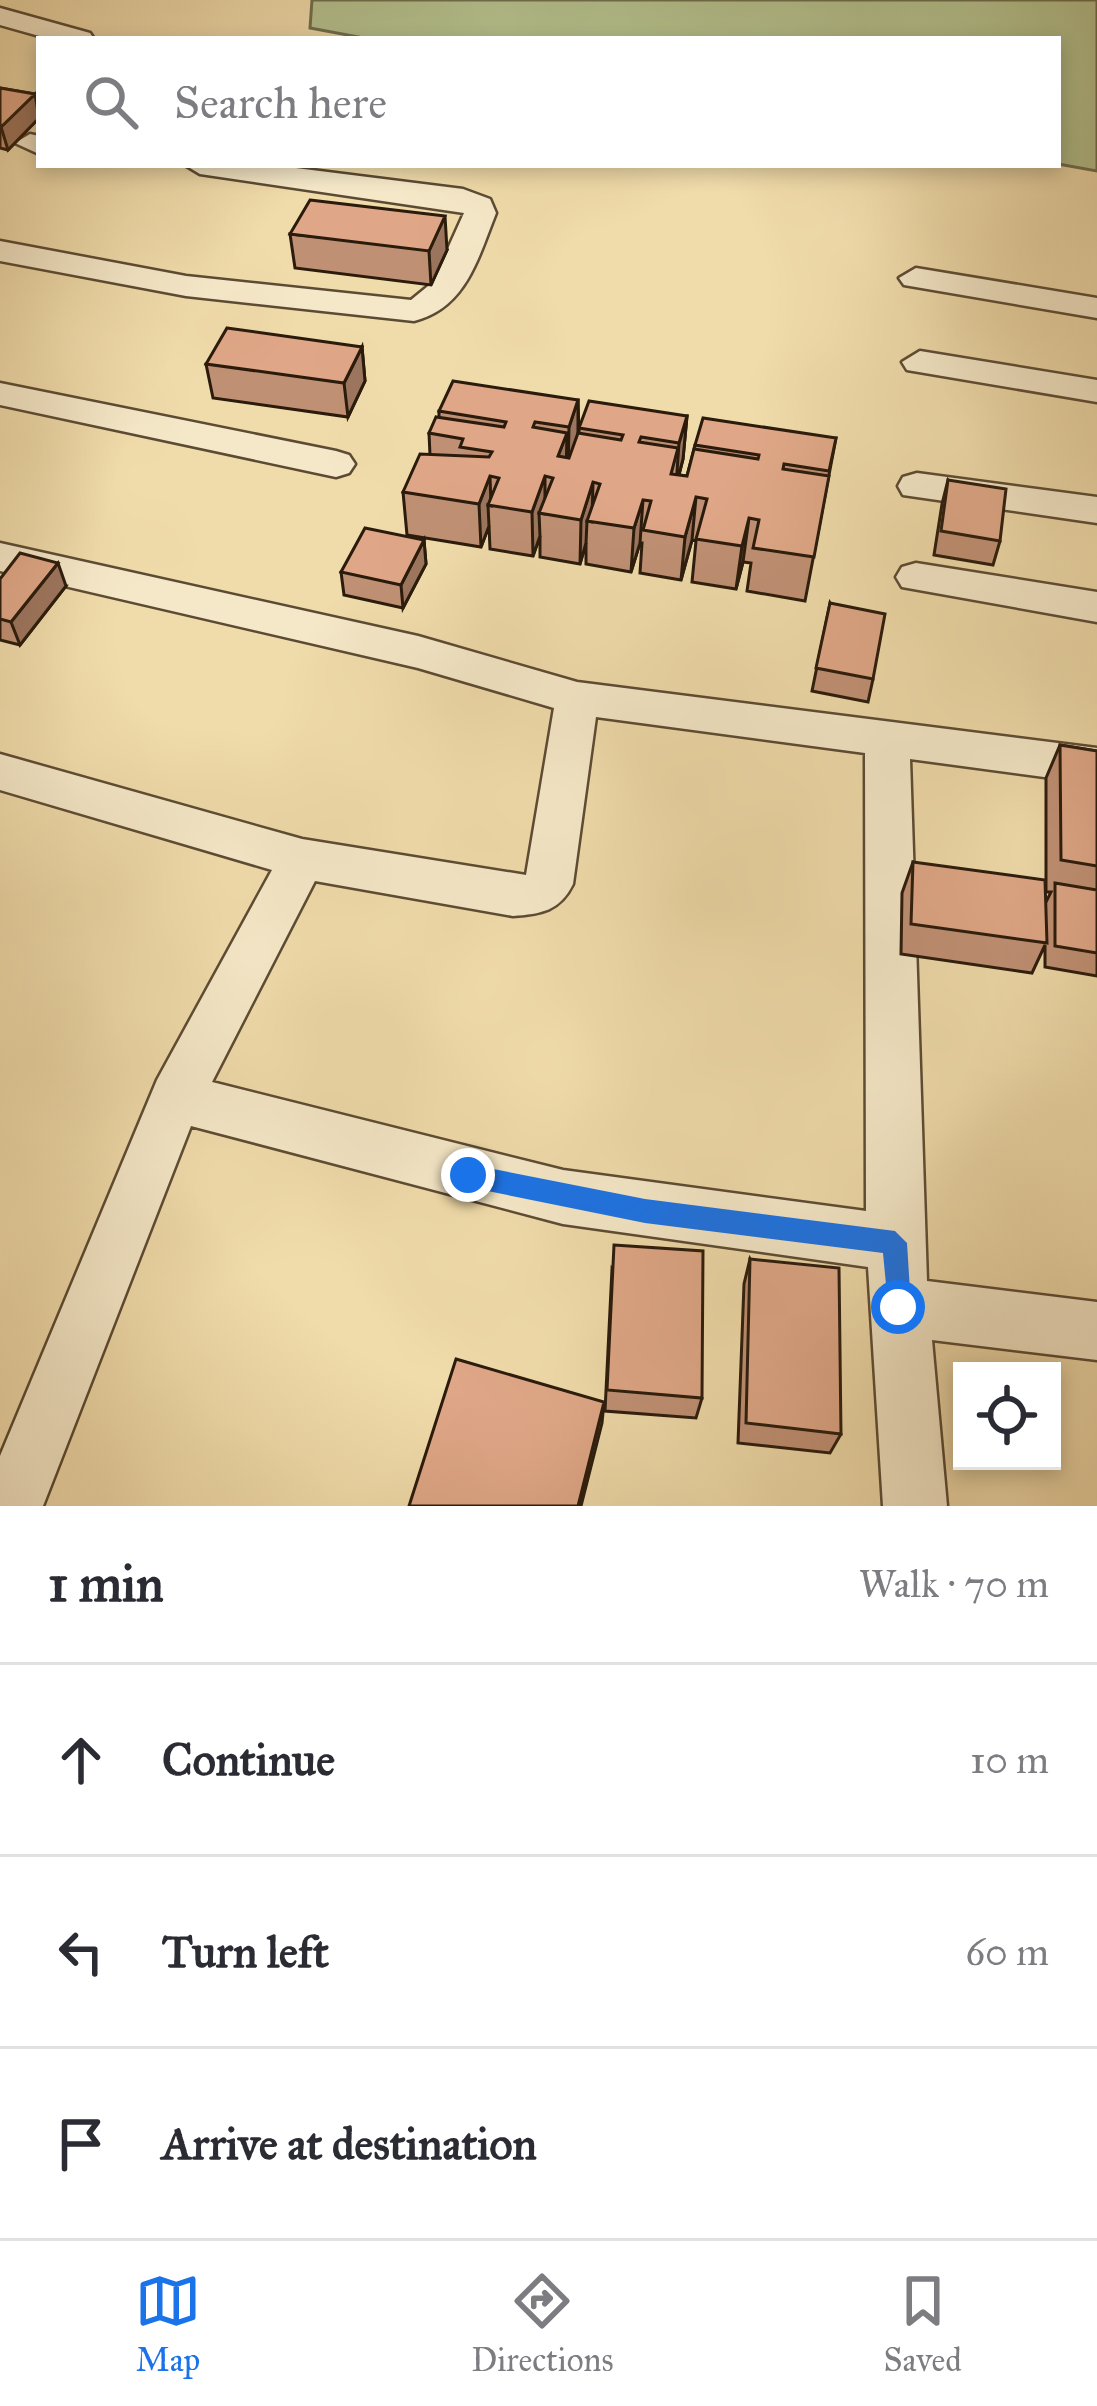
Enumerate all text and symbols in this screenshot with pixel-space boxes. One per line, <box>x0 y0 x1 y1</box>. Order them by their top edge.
search box <box>36 36 1061 168</box>
icon: search <box>78 69 144 135</box>
text: Search here <box>174 75 387 130</box>
route end <box>441 1148 495 1202</box>
route start <box>871 1280 925 1334</box>
map controls <box>953 1362 1061 1470</box>
button: locate <box>953 1362 1061 1470</box>
text: 1 min <box>48 1553 164 1615</box>
text: Walk · 70 m <box>859 1560 1049 1608</box>
icon: ahead <box>48 1727 114 1793</box>
text: Continue <box>162 1732 335 1787</box>
text: 10 m <box>970 1736 1049 1784</box>
icon: left <box>48 1919 114 1985</box>
text: Turn left <box>162 1924 329 1979</box>
text: 60 m <box>965 1928 1049 1976</box>
icon: arrive <box>48 2111 114 2177</box>
text: Arrive at destination <box>162 2116 537 2171</box>
tab: Map <box>135 2268 201 2380</box>
tab: Directions <box>471 2268 613 2380</box>
tab: Saved <box>884 2268 962 2380</box>

